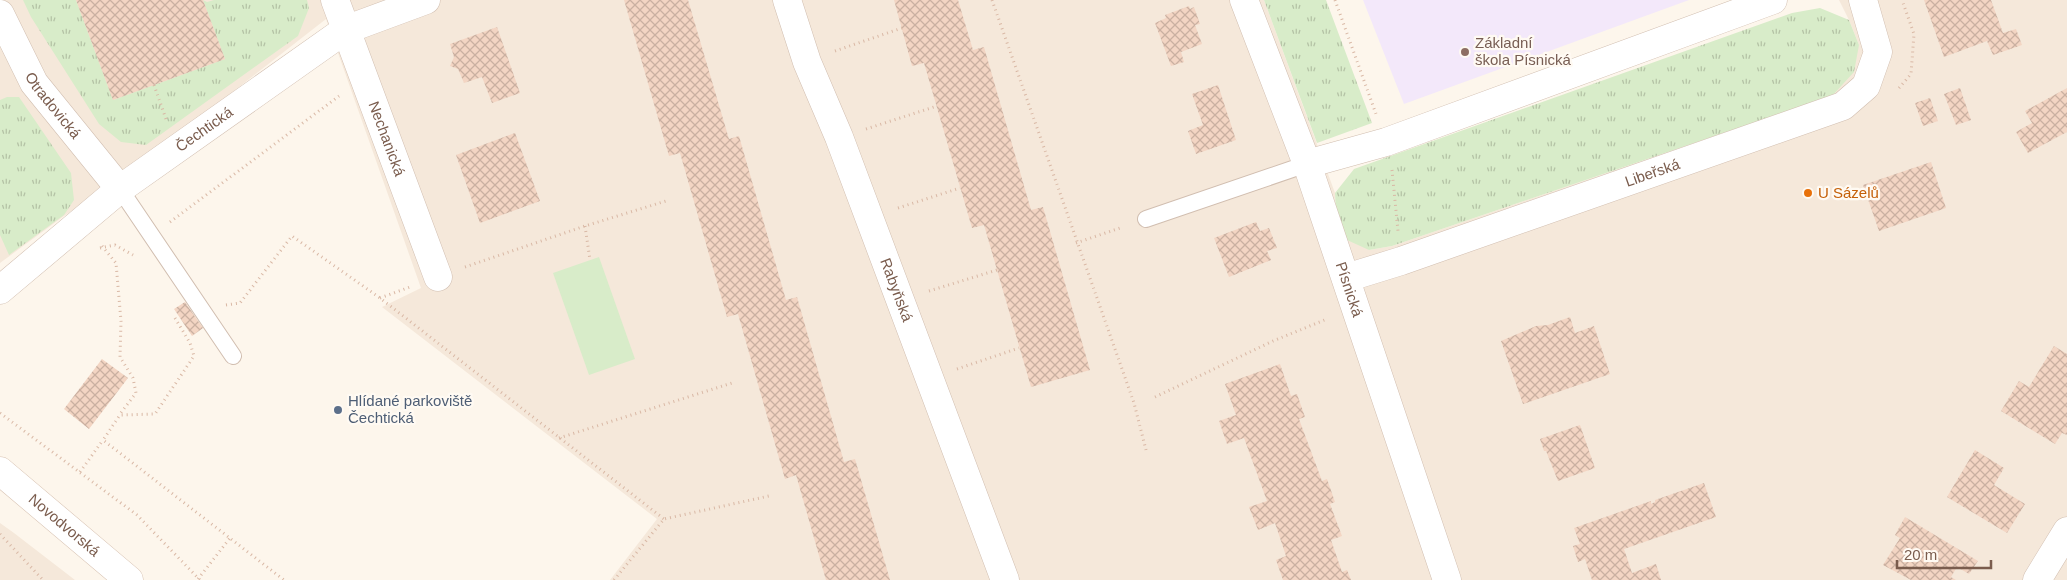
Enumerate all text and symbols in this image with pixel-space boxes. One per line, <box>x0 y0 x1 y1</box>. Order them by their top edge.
place label: Základní škola Písnická <box>1475 34 1572 68</box>
marker: Základní škola Písnická <box>1459 46 1471 58</box>
street label: Otradovická <box>22 69 85 142</box>
street label: Nechanická <box>365 99 409 179</box>
street label: Čechtická <box>172 103 236 155</box>
street label: Libeřská <box>1623 155 1682 190</box>
place label: U Sázelů <box>1818 184 1879 201</box>
marker: U Sázelů <box>1802 187 1814 199</box>
street label: Rabyňská <box>877 256 917 325</box>
street label: Písnická <box>1333 260 1367 319</box>
place label: Hlídané parkoviště Čechtická <box>348 392 472 426</box>
marker: Hlídané parkoviště Čechtická <box>332 404 344 416</box>
street label: Novodvorská <box>26 490 104 560</box>
scale bar <box>1897 538 1991 570</box>
text: 20 m <box>1904 546 1937 563</box>

